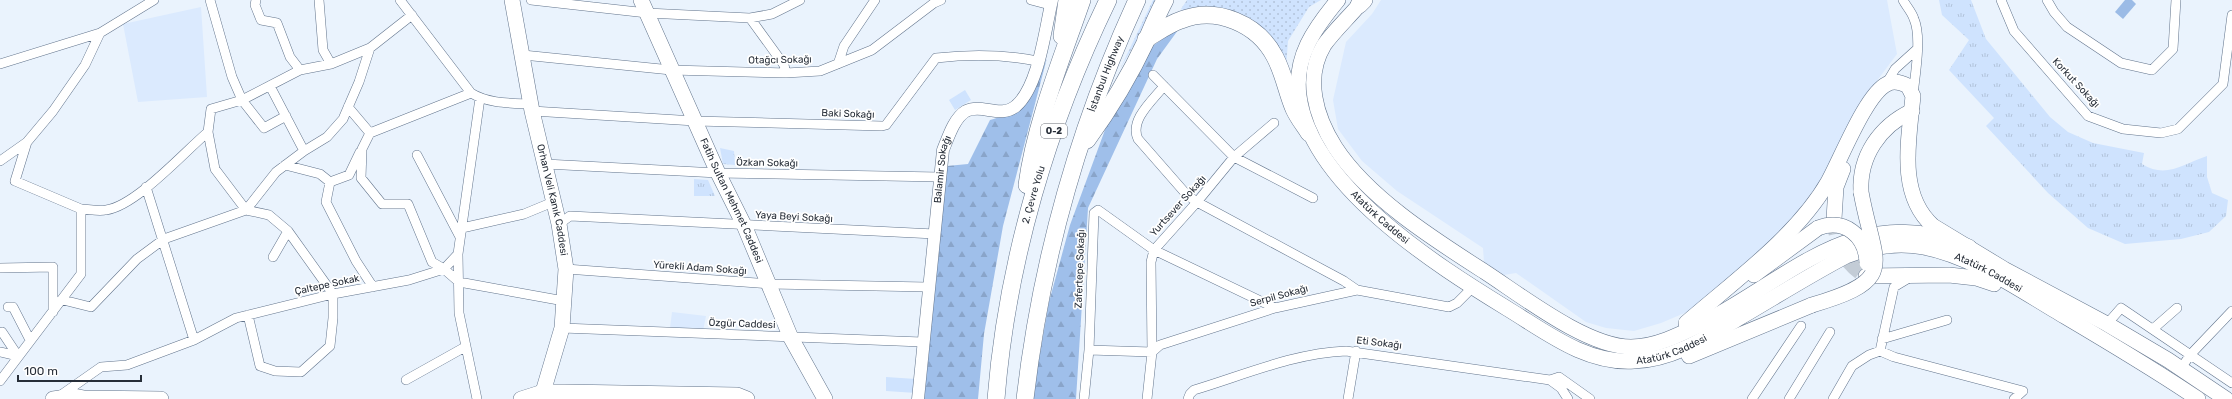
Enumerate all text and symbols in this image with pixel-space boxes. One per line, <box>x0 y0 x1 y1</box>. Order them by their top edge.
street label: İstanbul Highway <box>1086 34 1127 114</box>
street label: Otağcı Sokağı <box>748 53 812 67</box>
street label: Korkut Sokağı <box>2050 56 2102 110</box>
street label: Baki Sokağı <box>821 107 875 121</box>
road number: O-2 <box>1041 124 1067 138</box>
street label: Balamir Sokağı <box>932 134 954 204</box>
street label: Fatih Sultan Mehmet Caddesi <box>697 136 765 265</box>
street label: Orhan Veli Kanık Caddesi <box>534 143 570 257</box>
street label: Özkan Sokağı <box>736 156 798 170</box>
street label: 2. Çevre Yolu <box>1020 164 1048 225</box>
street label: Yurtsever Sokağı <box>1147 173 1209 239</box>
street label: Atatürk Caddesi <box>1348 188 1412 246</box>
street label: Yaya Beyi Sokağı <box>755 209 833 225</box>
street label: Zafertepe Sokağı <box>1073 229 1087 309</box>
street label: Atatürk Caddesi <box>1953 251 2024 295</box>
street label: Yürekli Adam Sokağı <box>653 259 747 277</box>
street label: Çaltepe Sokak <box>294 272 361 298</box>
street label: Serpil Sokağı <box>1249 282 1309 310</box>
street label: Özgür Caddesi <box>708 317 776 331</box>
street label: Atatürk Caddesi <box>1636 332 1709 367</box>
street label: Eti Sokağı <box>1356 334 1402 352</box>
scale bar <box>18 357 141 383</box>
text: 100 m <box>24 364 58 378</box>

